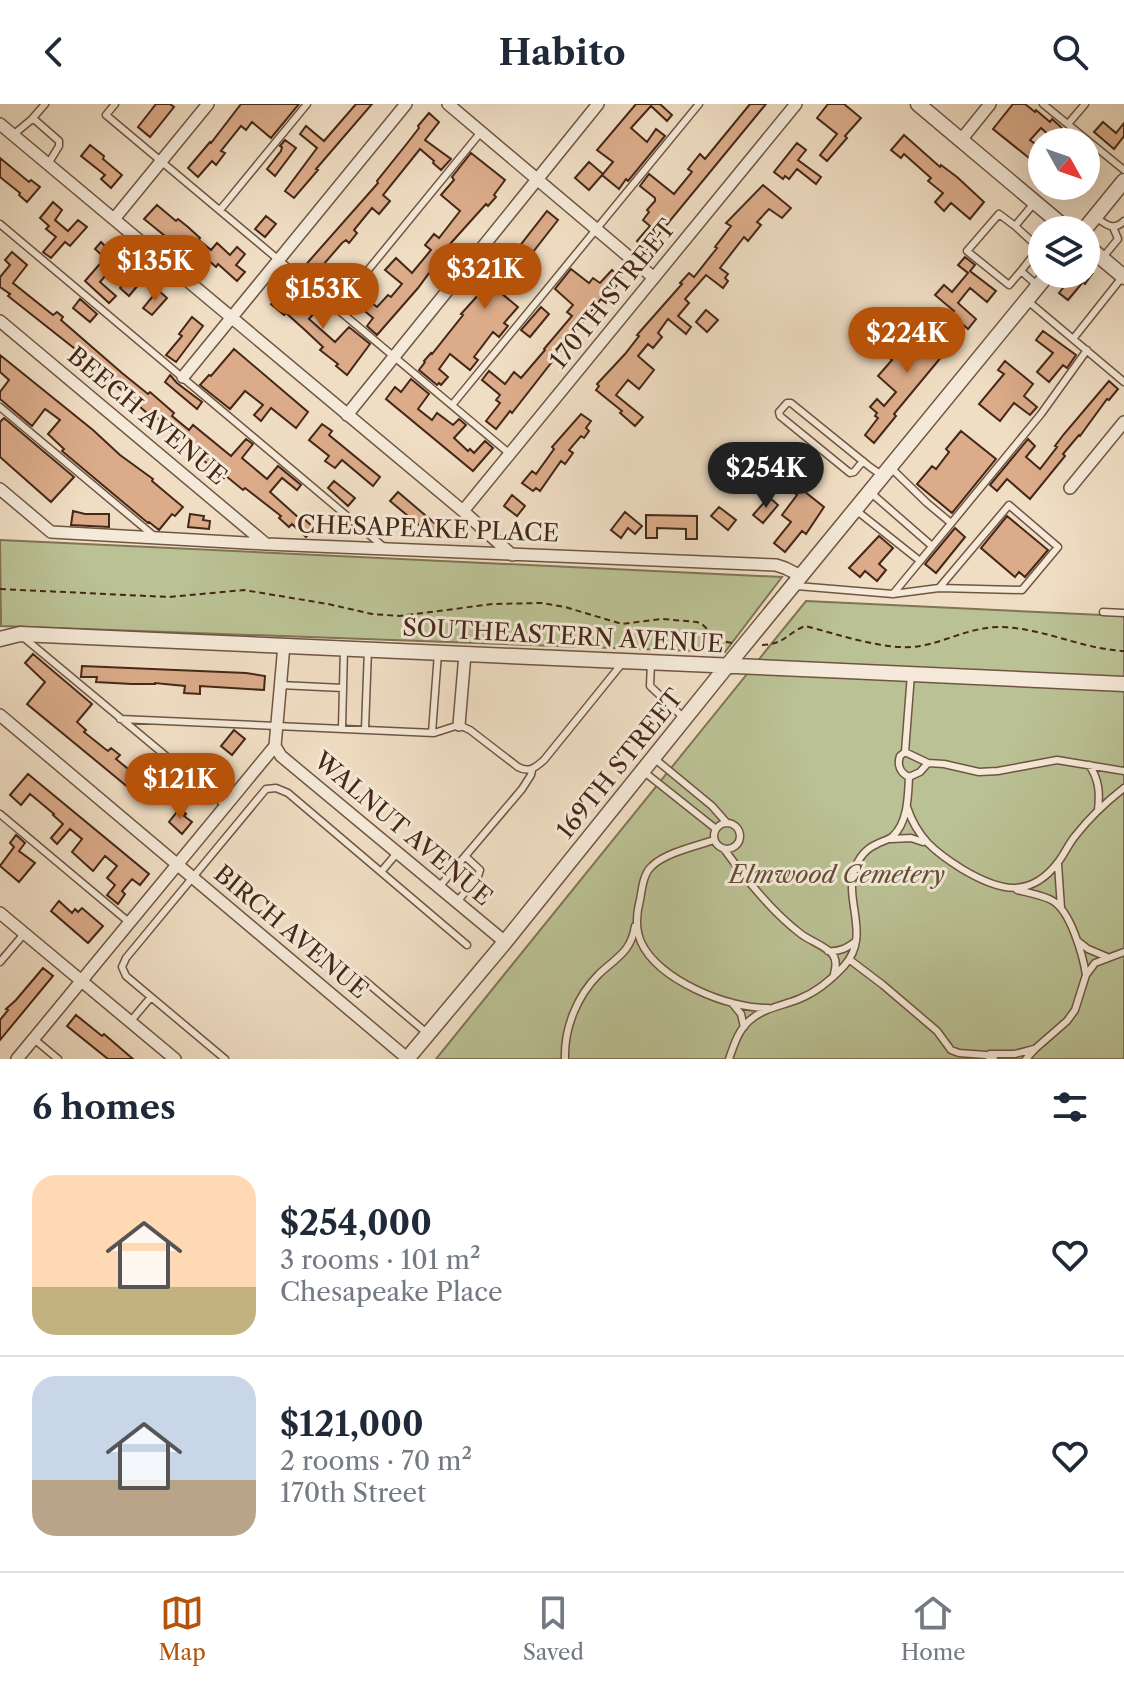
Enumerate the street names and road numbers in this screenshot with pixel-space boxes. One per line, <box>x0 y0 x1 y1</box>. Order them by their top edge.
street label: 170TH STREET <box>544 213 681 374</box>
street label: BEECH AVENUE <box>62 341 233 491</box>
street label: CHESAPEAKE PLACE <box>296 509 560 548</box>
street label: SOUTHEASTERN AVENUE <box>402 613 724 658</box>
street label: 169TH STREET <box>550 683 689 844</box>
street label: WALNUT AVENUE <box>308 745 498 912</box>
street label: BIRCH AVENUE <box>208 859 374 1004</box>

